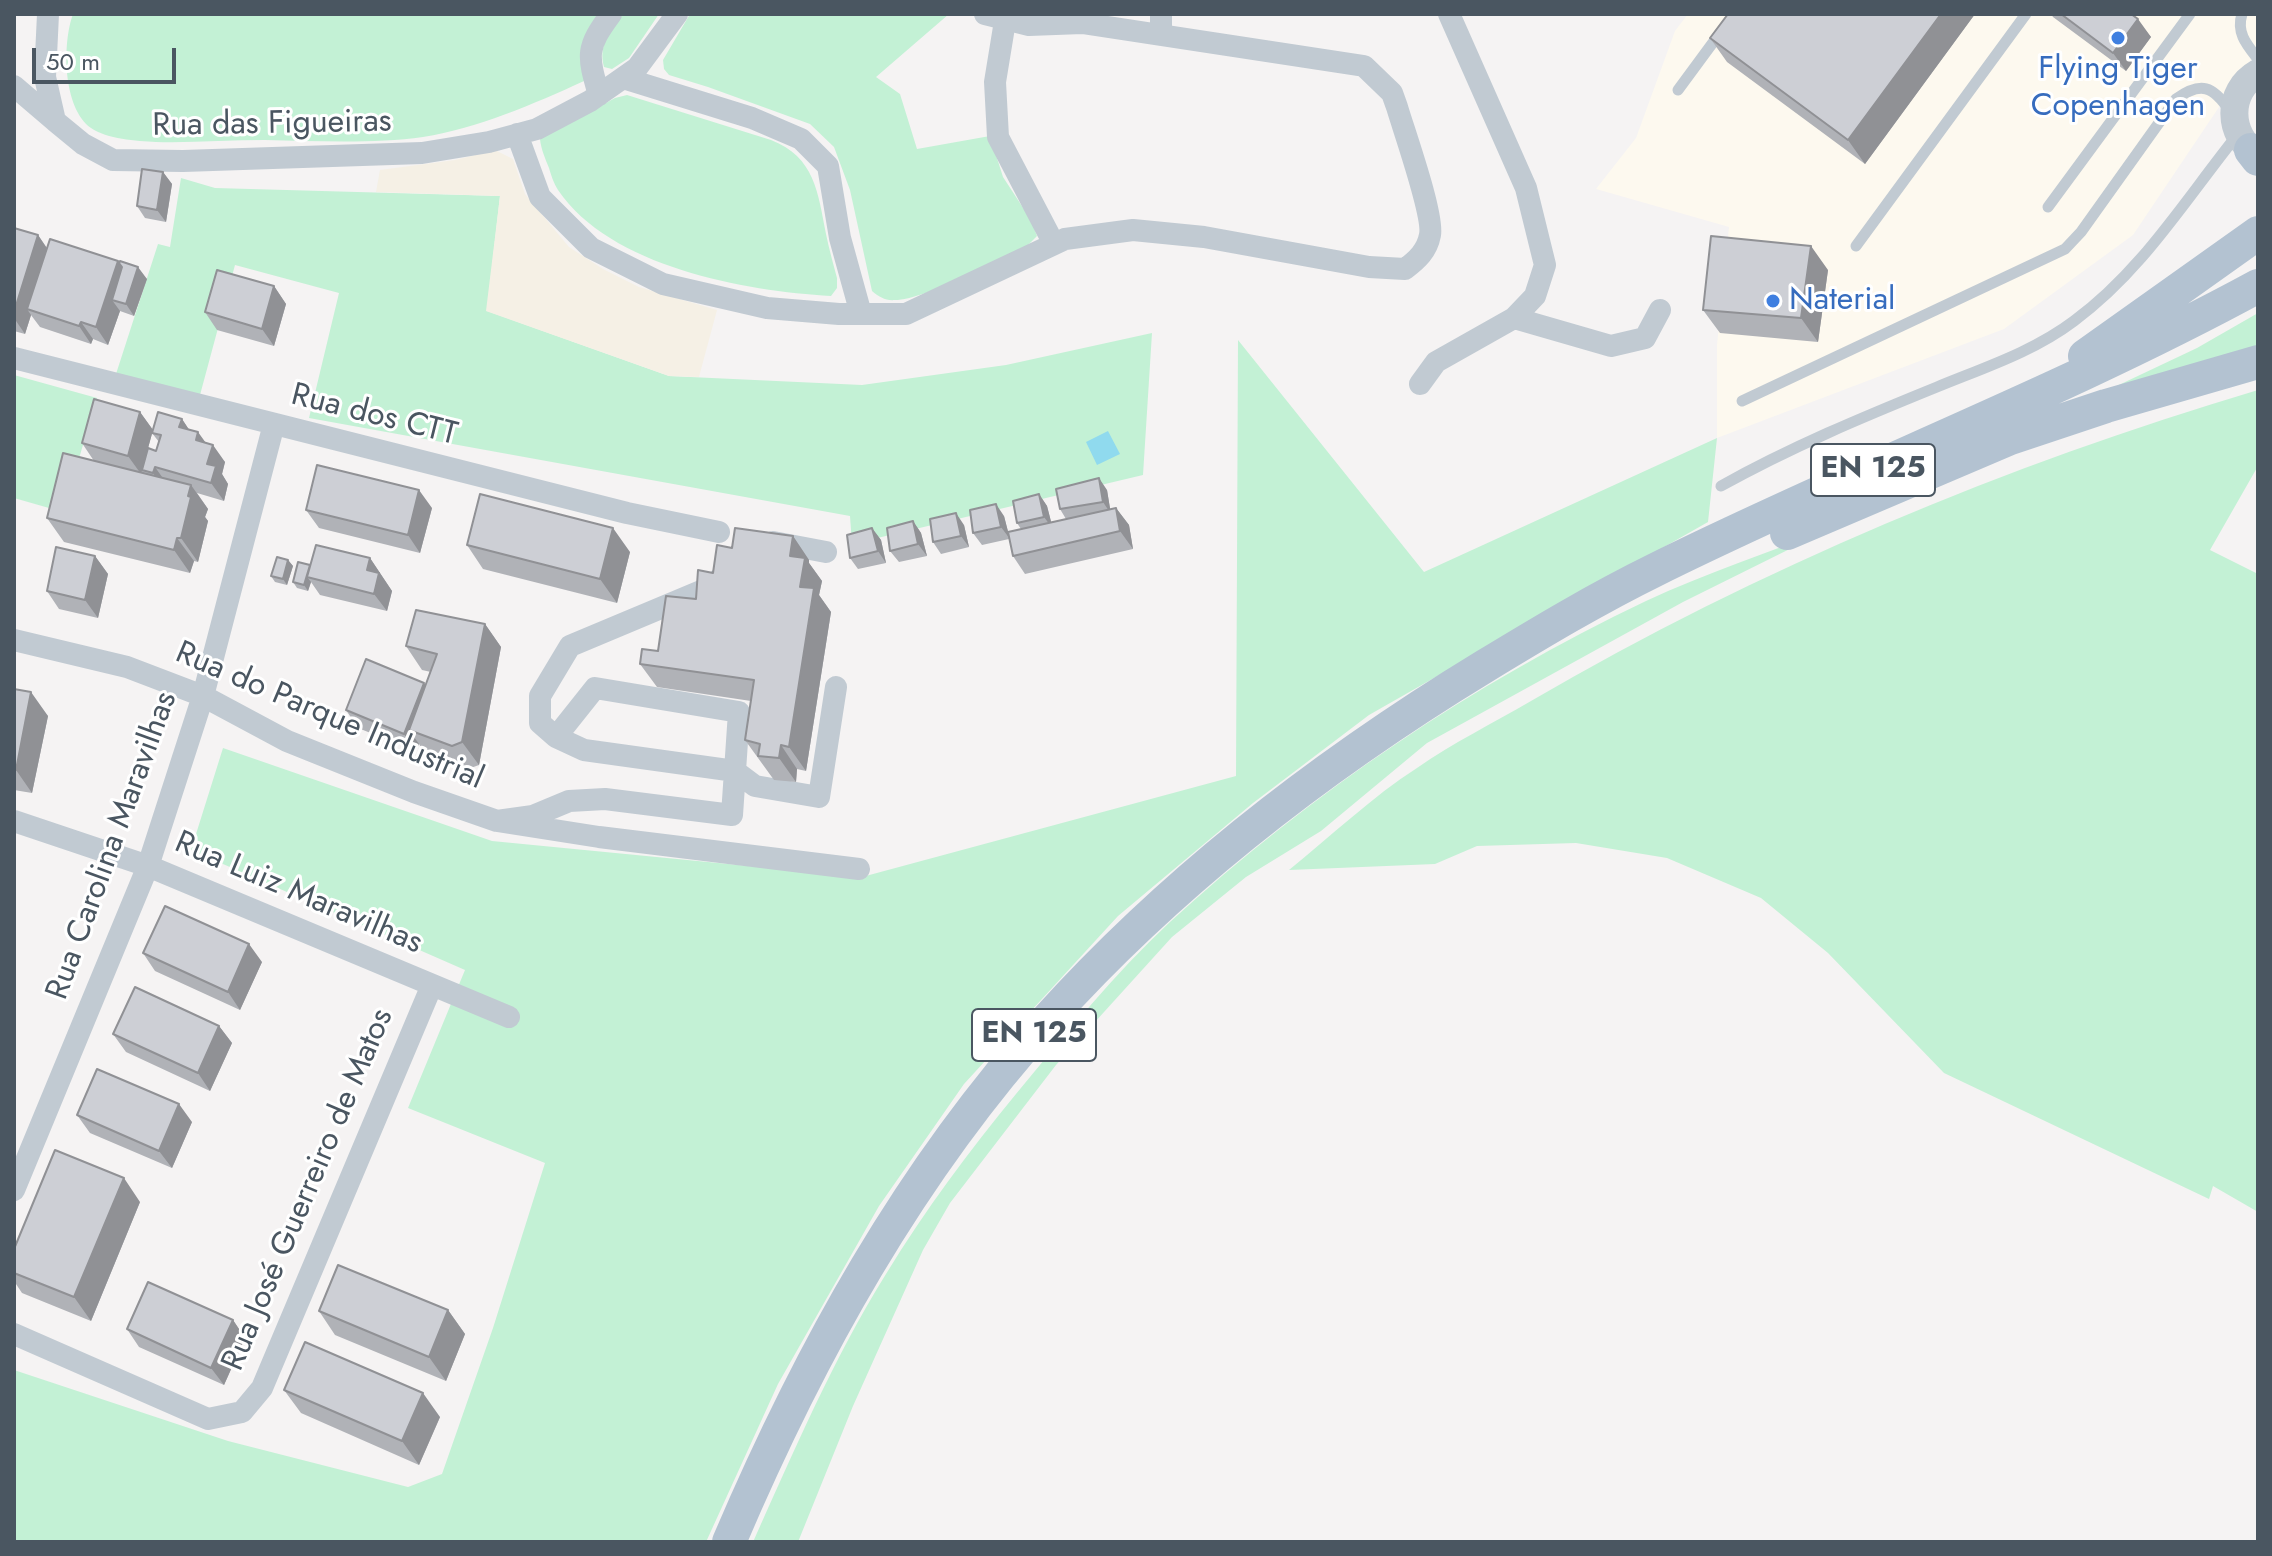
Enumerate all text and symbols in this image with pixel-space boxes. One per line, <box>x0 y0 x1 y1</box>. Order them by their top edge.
marker: Flying Tiger Copenhagen <box>2109 29 2127 47</box>
scale bar <box>36 32 180 82</box>
text: 50 m <box>46 44 100 79</box>
place label: Flying Tiger Copenhagen <box>2031 51 2205 126</box>
street label: Rua das Figueiras <box>152 104 392 146</box>
place label: Naterial <box>1789 282 1895 320</box>
marker: Naterial <box>1764 292 1782 310</box>
street label: Rua dos CTT <box>287 377 461 455</box>
road number: EN 125 <box>1811 444 1935 496</box>
street label: Rua do Parque Industrial <box>169 635 489 799</box>
street label: Rua Carolina Maravilhas <box>39 687 187 1005</box>
street label: Rua Luiz Maravilhas <box>168 824 428 964</box>
street label: Rua José Guerreiro de Matos <box>215 1003 403 1377</box>
road number: EN 125 <box>972 1009 1096 1061</box>

